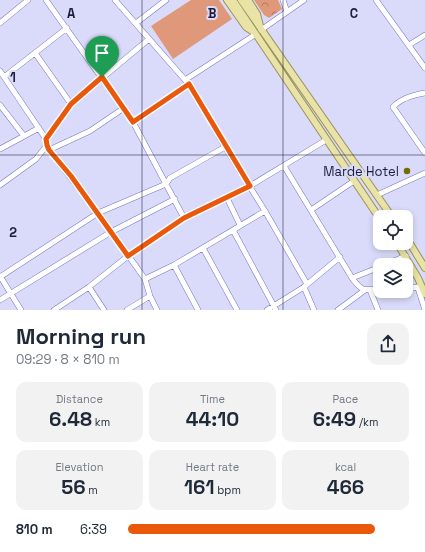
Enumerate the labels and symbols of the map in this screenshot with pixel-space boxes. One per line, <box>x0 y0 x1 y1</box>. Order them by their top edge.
text: A <box>67 5 76 22</box>
text: B <box>208 5 217 22</box>
text: C <box>350 5 358 22</box>
pin <box>85 36 119 77</box>
text: 1 <box>10 69 16 86</box>
place label: Marde Hotel <box>323 163 399 180</box>
marker: Marde Hotel <box>402 166 412 176</box>
text: 2 <box>9 224 17 241</box>

